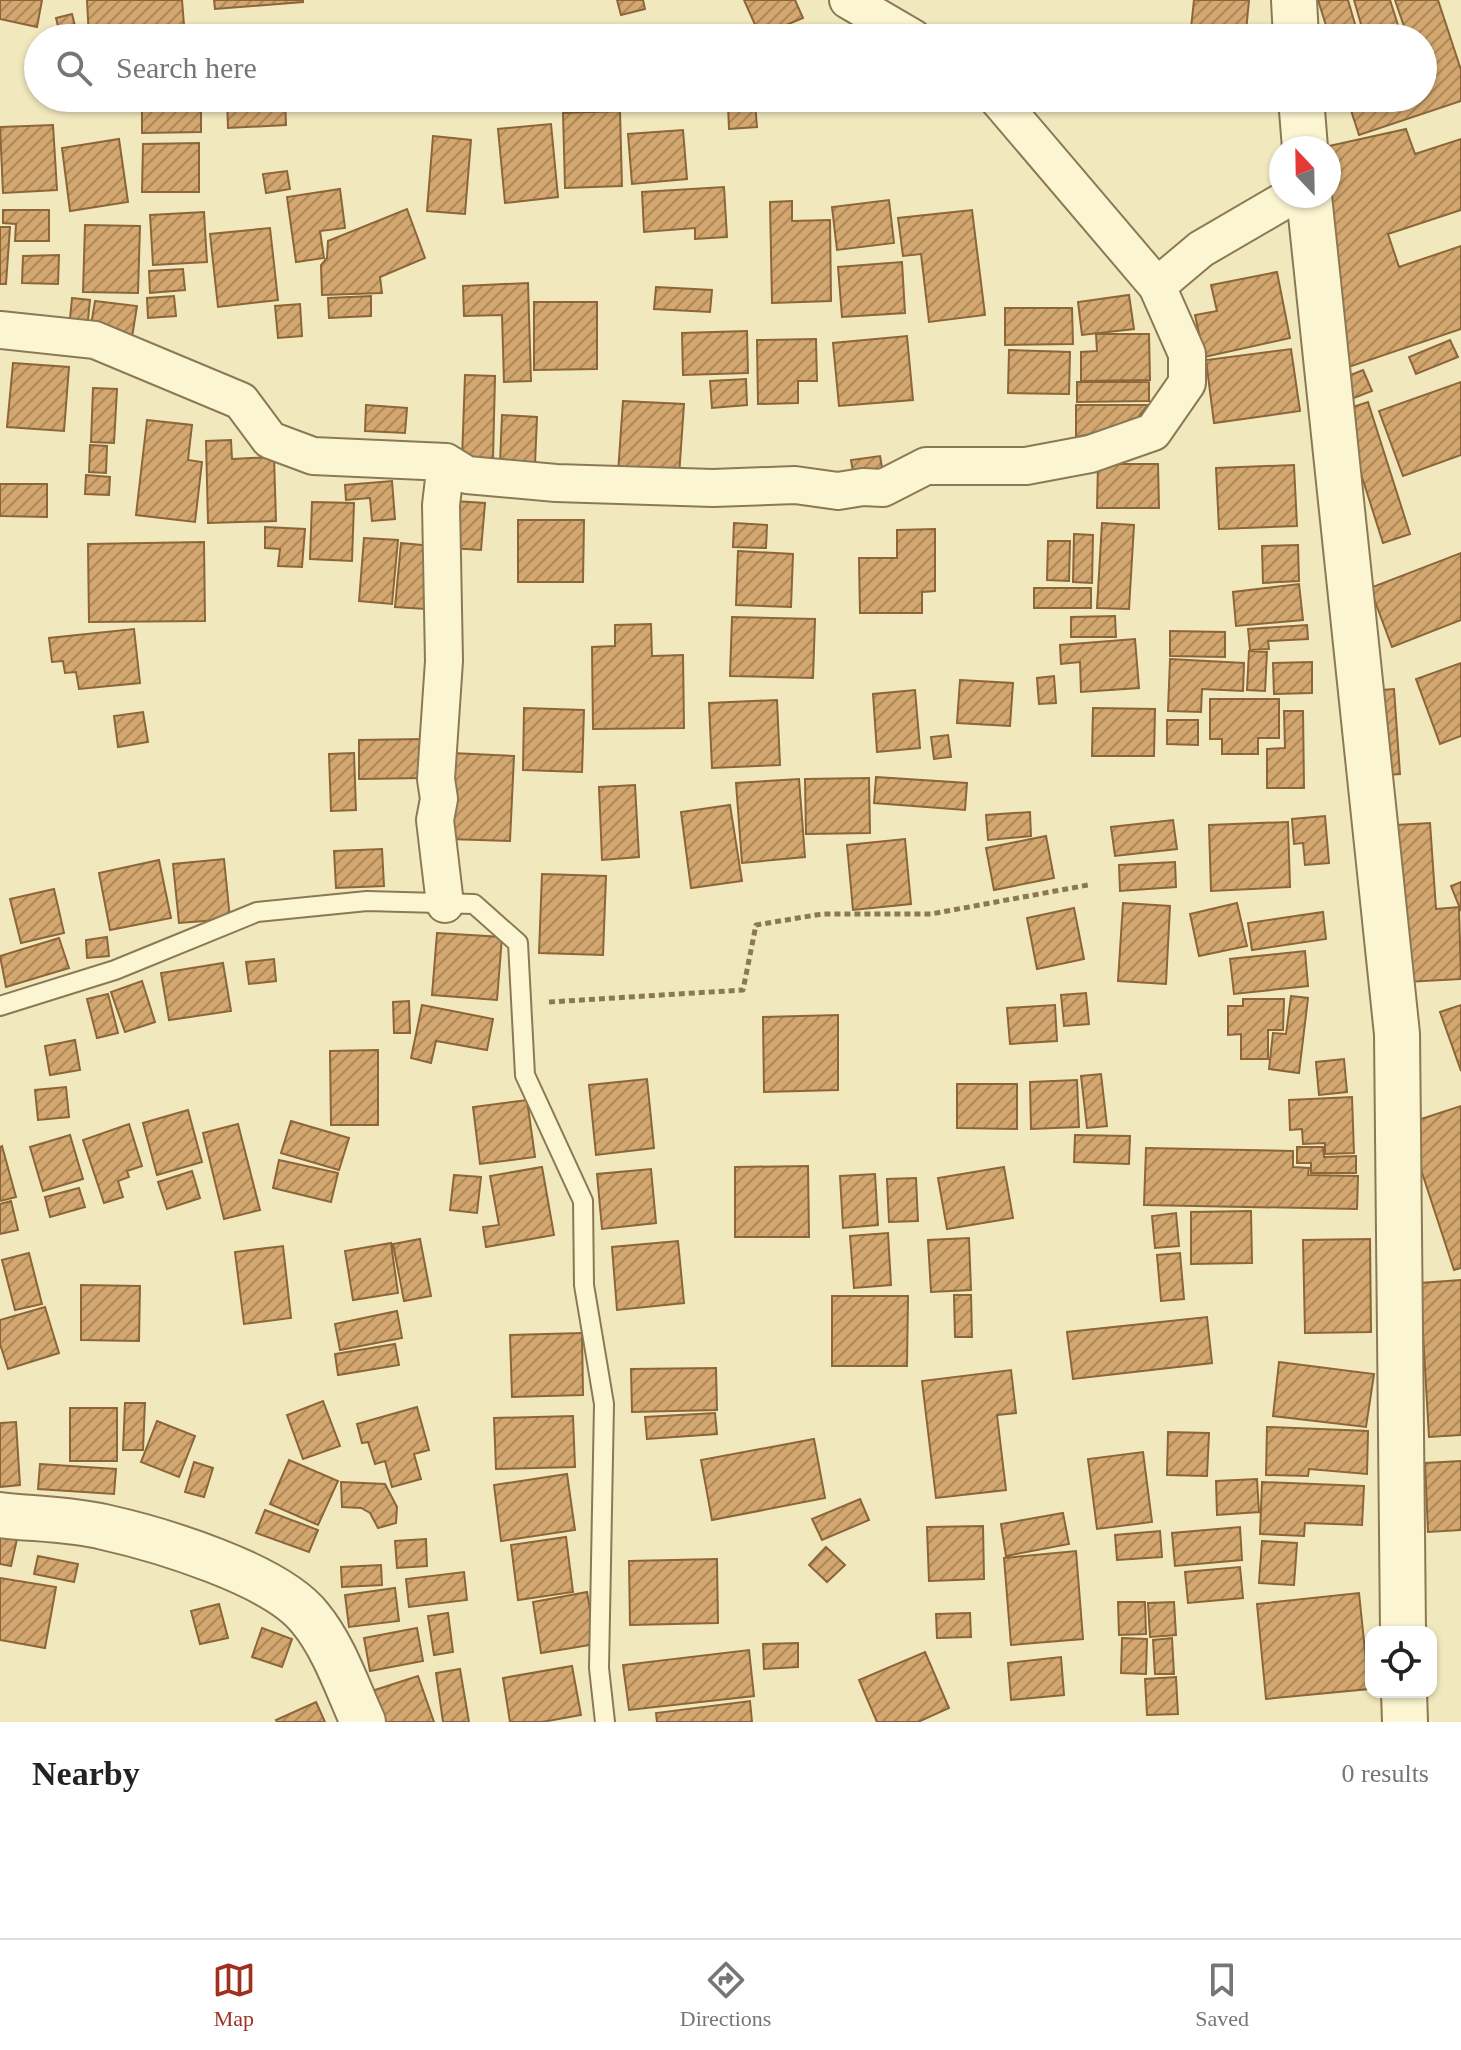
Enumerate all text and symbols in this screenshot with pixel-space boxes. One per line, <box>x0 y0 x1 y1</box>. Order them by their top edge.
search box <box>24 24 1437 112</box>
icon: search <box>52 46 96 90</box>
text: Search here <box>116 51 257 84</box>
north arrow <box>1269 136 1341 208</box>
map controls <box>1365 1626 1437 1698</box>
button: locate <box>1365 1626 1437 1698</box>
text: Nearby <box>32 1755 140 1792</box>
text: 0 results <box>1342 1759 1429 1788</box>
tab: Map <box>212 1958 256 2032</box>
tab: Directions <box>680 1958 771 2032</box>
tab: Saved <box>1195 1958 1249 2032</box>

